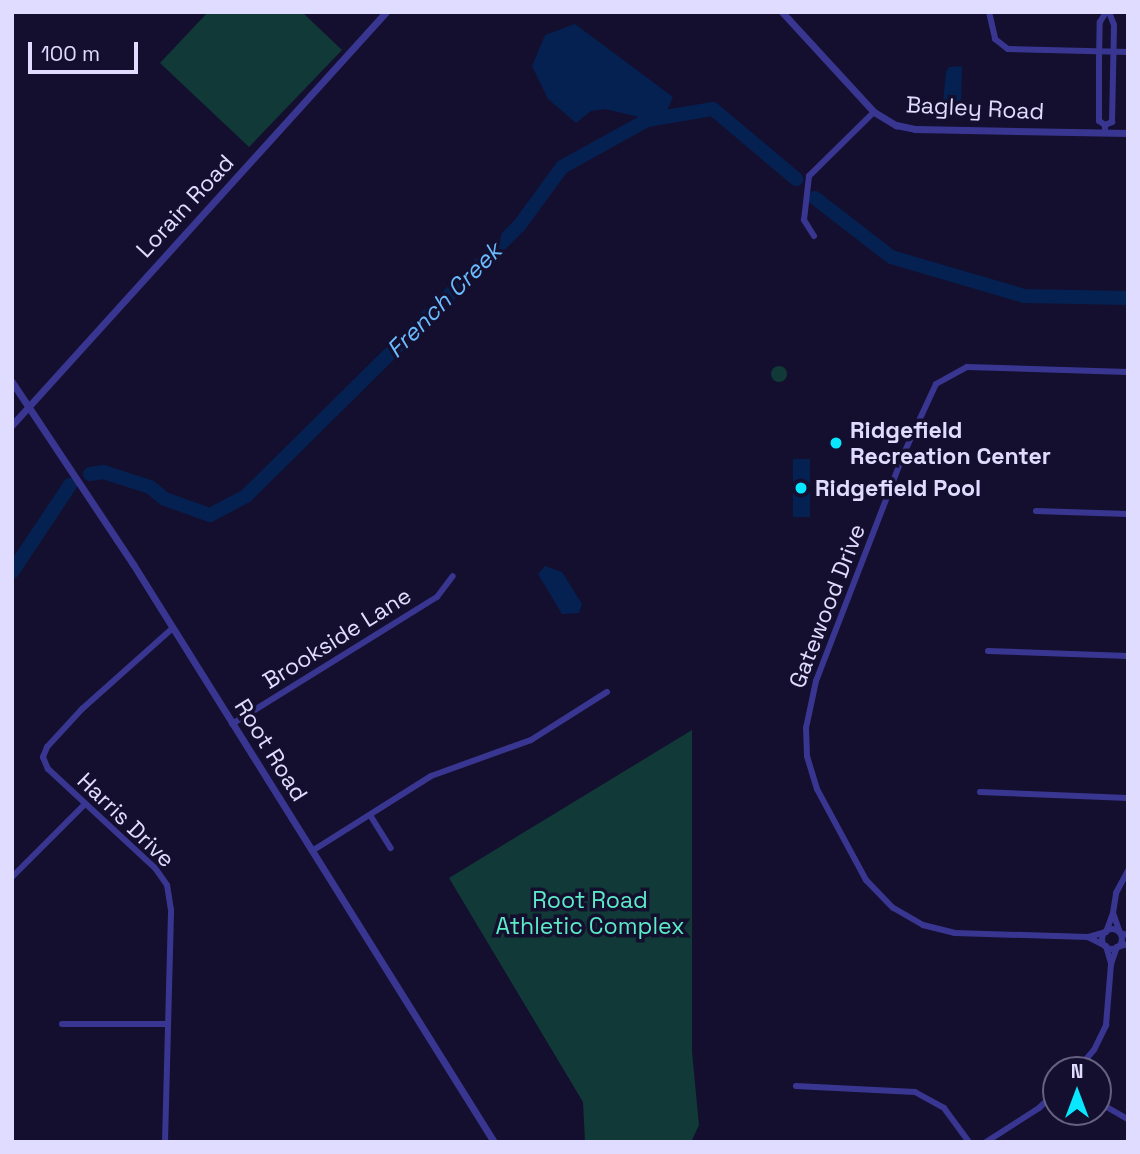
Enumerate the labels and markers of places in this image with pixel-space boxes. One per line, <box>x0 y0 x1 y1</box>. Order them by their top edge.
place label: Ridgefield Recreation Center <box>850 416 1051 470</box>
marker: Ridgefield Recreation Center <box>828 435 844 451</box>
place label: Ridgefield Pool <box>815 474 981 502</box>
marker: Ridgefield Pool <box>793 480 809 496</box>

